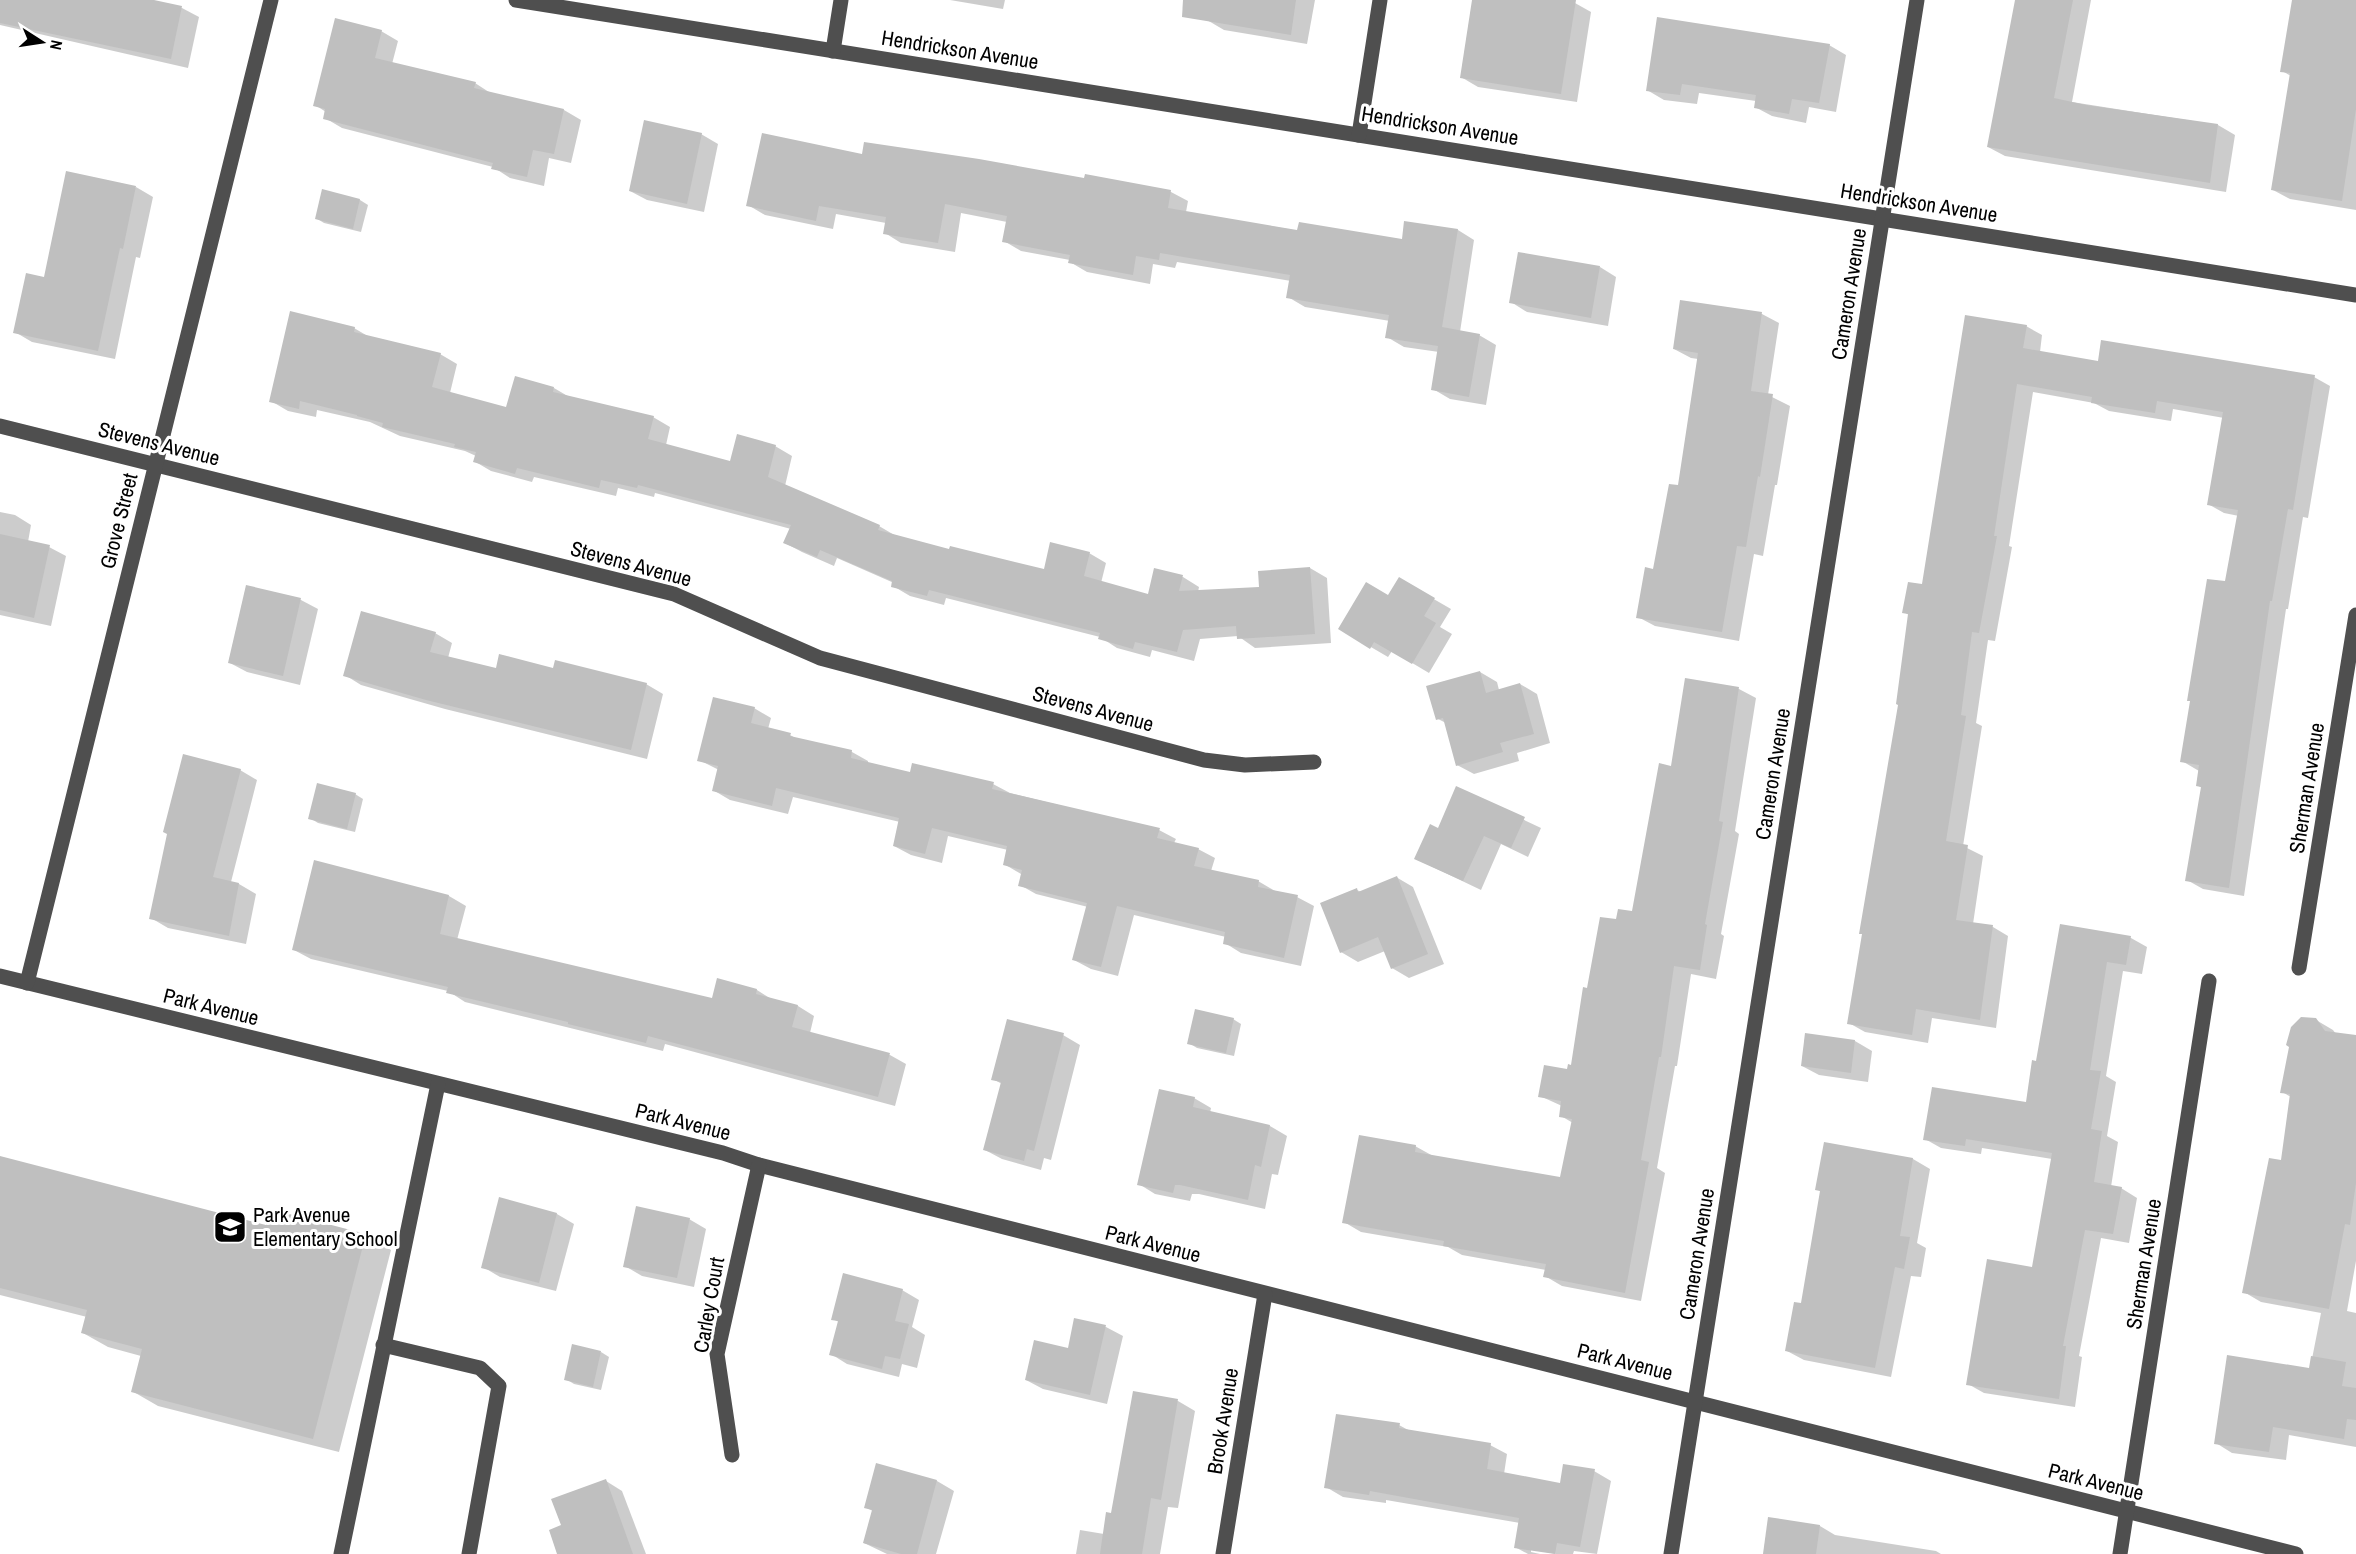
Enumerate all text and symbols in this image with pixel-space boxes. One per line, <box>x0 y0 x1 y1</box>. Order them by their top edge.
north arrow <box>12 12 72 72</box>
street label: Hendrickson Avenue <box>879 23 1041 76</box>
text: N <box>45 38 68 52</box>
street label: Hendrickson Avenue <box>1359 99 1521 152</box>
street label: Hendrickson Avenue <box>1838 176 2000 229</box>
street label: Cameron Avenue <box>1824 226 1873 362</box>
street label: Stevens Avenue <box>95 414 223 473</box>
street label: Grove Street <box>93 470 144 572</box>
street label: Stevens Avenue <box>567 533 695 594</box>
street label: Stevens Avenue <box>1029 678 1157 739</box>
street label: Cameron Avenue <box>1748 706 1797 842</box>
street label: Sherman Avenue <box>2282 721 2331 855</box>
street label: Park Avenue <box>160 981 262 1032</box>
street label: Park Avenue <box>632 1096 734 1147</box>
street label: Cameron Avenue <box>1672 1186 1721 1322</box>
street label: Sherman Avenue <box>2119 1197 2168 1331</box>
place label: Park Avenue Elementary School <box>253 1200 398 1253</box>
school or university icon: Park Avenue Elementary School <box>212 1209 248 1245</box>
street label: Park Avenue <box>1102 1218 1204 1269</box>
street label: Carley Court <box>686 1255 731 1355</box>
street label: Park Avenue <box>1574 1336 1676 1387</box>
street label: Brook Avenue <box>1200 1366 1245 1476</box>
street label: Park Avenue <box>2045 1456 2147 1507</box>

